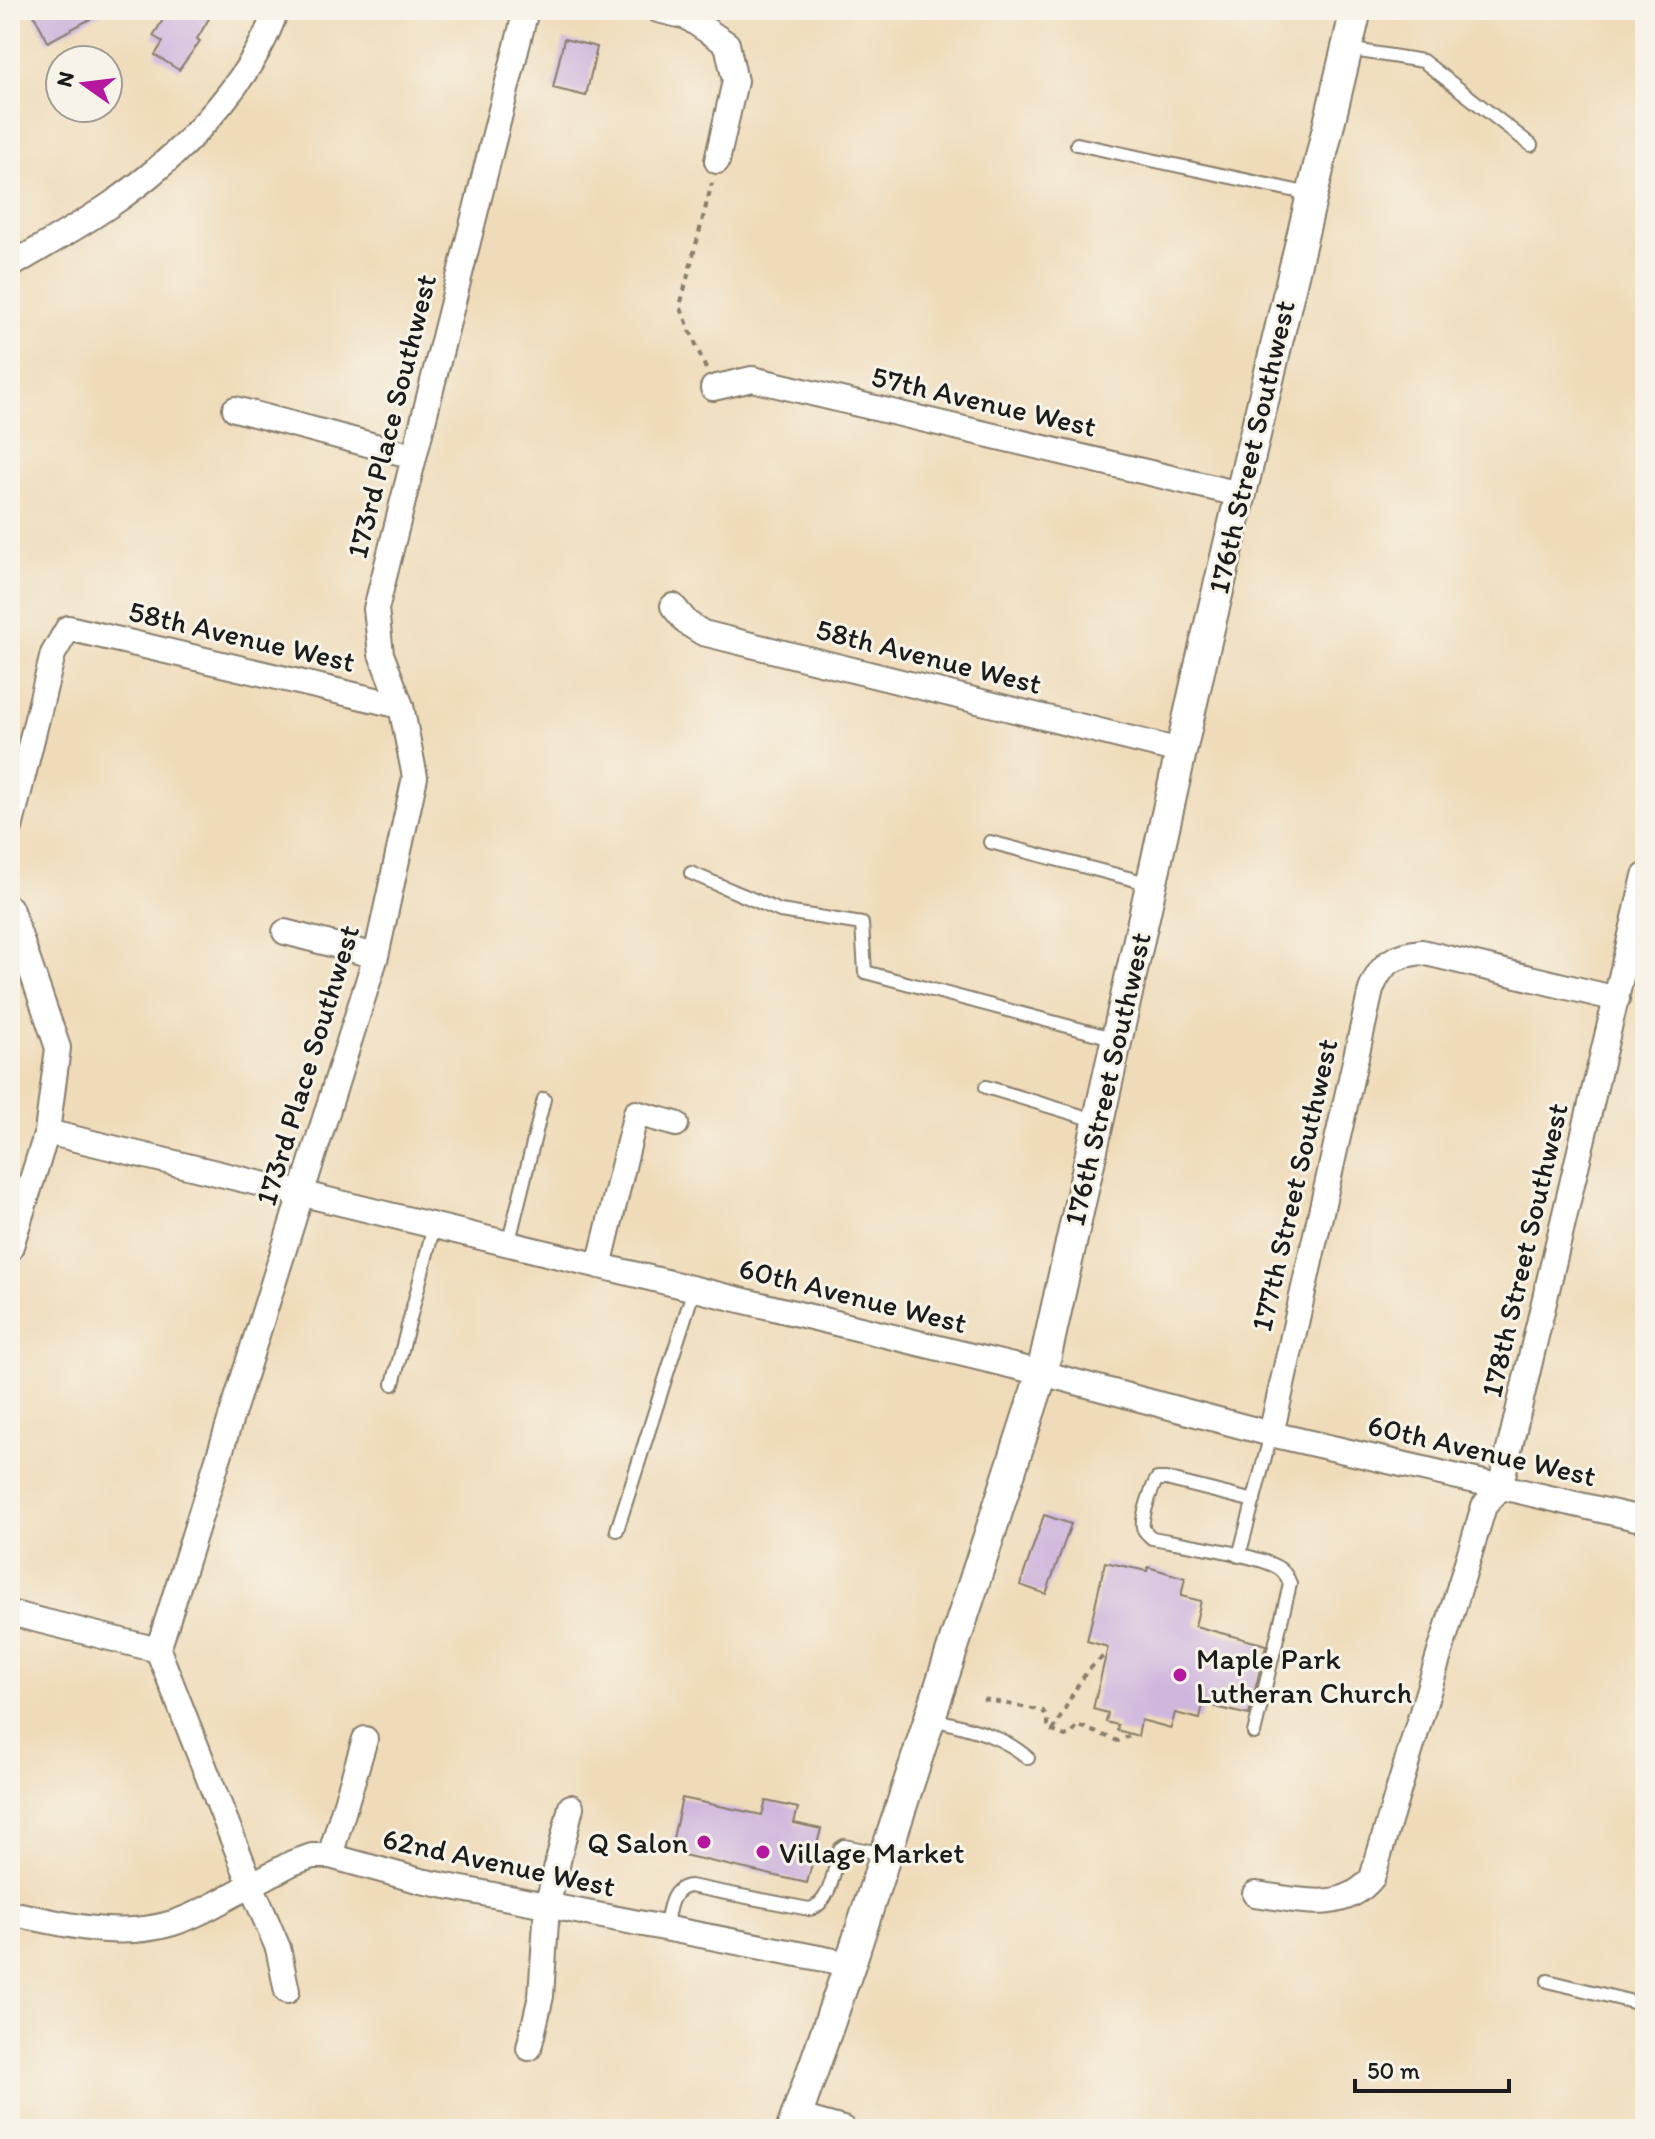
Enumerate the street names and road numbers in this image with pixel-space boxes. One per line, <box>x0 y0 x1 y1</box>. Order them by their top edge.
street label: 173rd Place Southwest <box>338 270 444 562</box>
street label: 176th Street Southwest <box>1199 297 1303 597</box>
street label: 57th Avenue West <box>868 357 1100 445</box>
street label: 58th Avenue West <box>125 592 359 680</box>
street label: 58th Avenue West <box>812 610 1046 702</box>
street label: 173rd Place Southwest <box>247 920 367 1210</box>
street label: 176th Street Southwest <box>1055 929 1159 1229</box>
street label: 177th Street Southwest <box>1242 1035 1346 1335</box>
street label: 178th Street Southwest <box>1472 1099 1576 1401</box>
street label: 60th Avenue West <box>735 1249 971 1341</box>
street label: 60th Avenue West <box>1364 1406 1600 1494</box>
street label: 62nd Avenue West <box>379 1819 619 1905</box>

